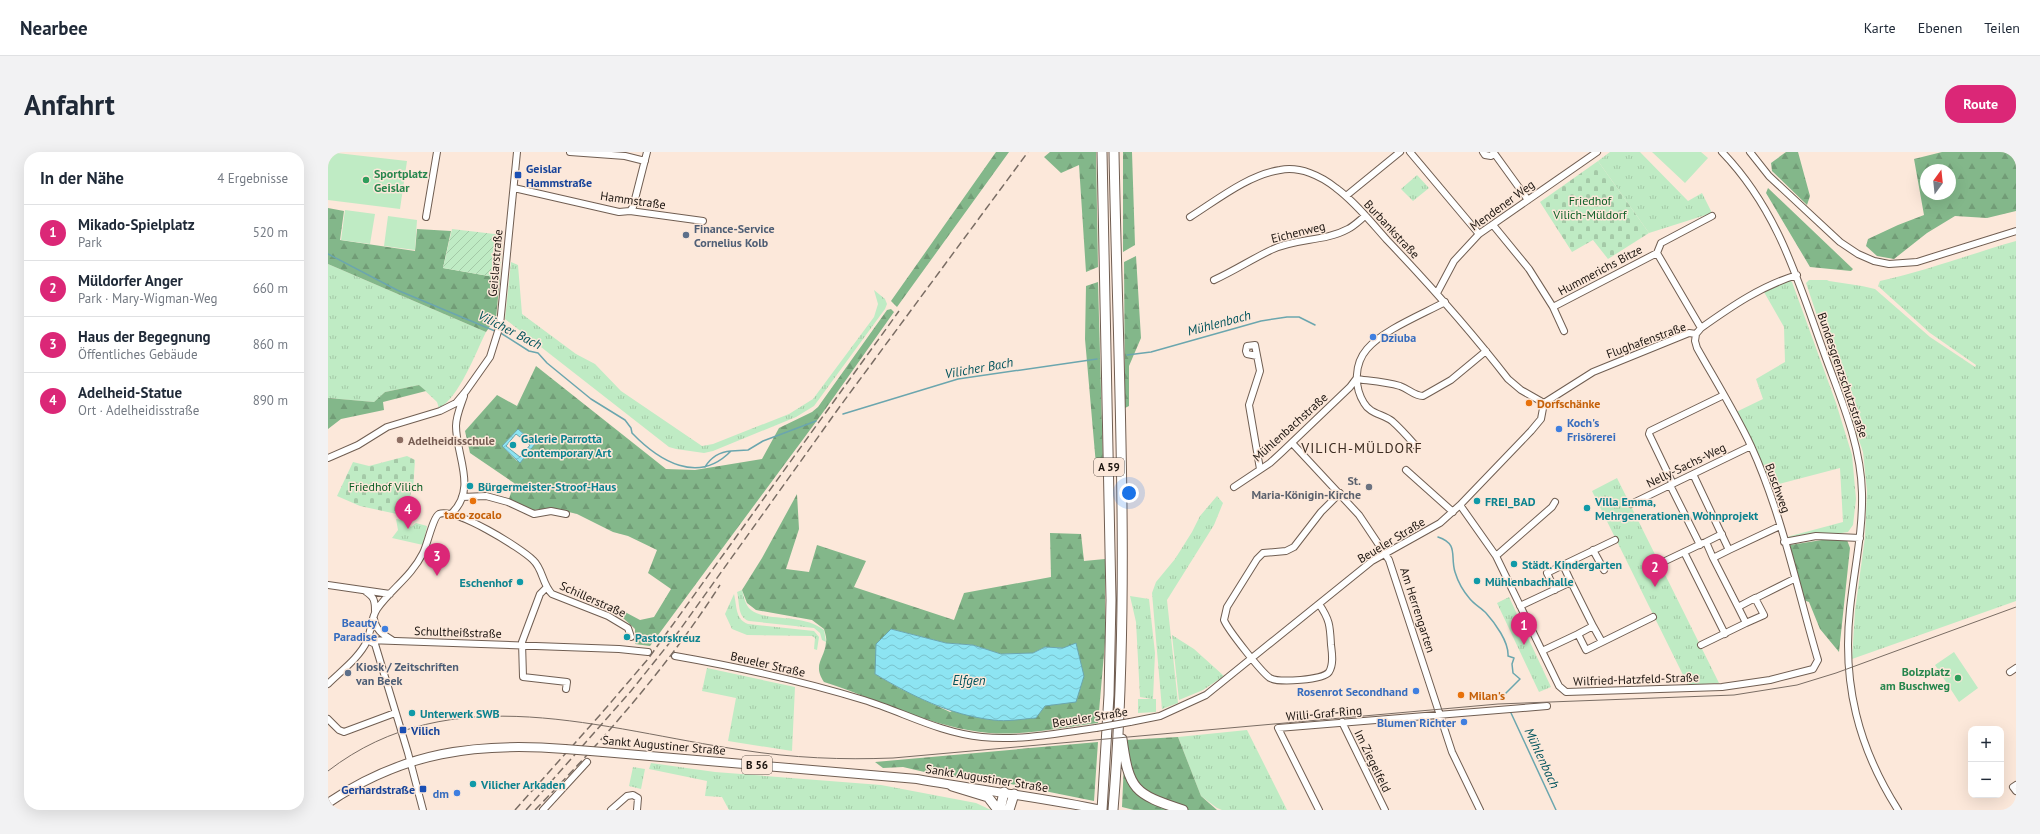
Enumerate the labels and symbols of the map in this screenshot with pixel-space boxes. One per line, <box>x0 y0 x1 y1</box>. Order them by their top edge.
place label: Geislar Hammstraße <box>526 161 592 190</box>
north arrow <box>1920 164 1956 200</box>
place label: Sportplatz Geislar <box>374 166 428 195</box>
marker: Geislar Hammstraße <box>513 170 523 180</box>
marker: Sportplatz Geislar <box>361 175 371 185</box>
street label: Mendener Weg <box>1467 177 1537 233</box>
street label: Hammstraße <box>599 188 667 212</box>
park label: Friedhof Vilich-Müldorf <box>1552 193 1628 222</box>
street label: Burbankstraße <box>1361 197 1423 261</box>
street label: Eichenweg <box>1269 218 1327 246</box>
place label: Finance-Service Cornelius Kolb <box>694 221 774 250</box>
street label: Geislarstraße <box>485 229 505 297</box>
marker: Finance-Service Cornelius Kolb <box>681 230 691 240</box>
street label: Hummerichs Bitze <box>1555 241 1645 299</box>
water label: Mühlenbach <box>1185 306 1253 340</box>
water label: Vilicher Bach <box>475 307 545 353</box>
street label: Bundesgrenzschutzstraße <box>1815 310 1871 440</box>
street label: Flughafenstraße <box>1604 319 1688 361</box>
place label: Dziuba <box>1381 330 1416 345</box>
marker: Dziuba <box>1368 332 1378 342</box>
water label: Vilicher Bach <box>943 354 1015 382</box>
street label: Mühlenbachstraße <box>1250 389 1330 465</box>
place label: Dorfschänke <box>1537 396 1600 411</box>
marker: Dorfschänke <box>1524 398 1534 408</box>
place label: Koch's Frisörerei <box>1567 415 1616 444</box>
marker: Koch's Frisörerei <box>1554 424 1564 434</box>
place label: Galerie Parrotta Contemporary Art <box>521 431 612 460</box>
place label: Adelheidisschule <box>408 433 495 448</box>
marker: Adelheidisschule <box>395 435 405 445</box>
district label: VILICH-MÜLDORF <box>1300 439 1423 457</box>
street label: Nelly-Sachs-Weg <box>1644 439 1728 491</box>
marker: Galerie Parrotta Contemporary Art <box>508 440 518 450</box>
road number: A 59 <box>1094 458 1124 476</box>
street label: Buschweg <box>1762 461 1794 515</box>
place label: St. Maria-Königin-Kirche <box>1251 473 1361 502</box>
park label: Friedhof Vilich <box>349 479 423 494</box>
place label: Bürgermeister-Stroof-Haus <box>478 479 616 494</box>
marker: Bürgermeister-Stroof-Haus <box>465 481 475 491</box>
marker: St. Maria-Königin-Kirche <box>1364 482 1374 492</box>
your location <box>1119 483 1139 503</box>
place label: FREI_BAD <box>1485 494 1536 509</box>
place label: Villa Emma, Mehrgenerationen Wohnprojekt <box>1594 494 1759 523</box>
pin: 4 <box>395 496 421 529</box>
marker: taco zocalo <box>468 496 478 506</box>
marker: FREI_BAD <box>1472 496 1482 506</box>
marker: Villa Emma, Mehrgenerationen Wohnprojekt <box>1582 503 1592 513</box>
place label: taco zocalo <box>444 507 502 522</box>
street label: Beueler Straße <box>1354 514 1428 566</box>
pin: 3 <box>424 543 450 576</box>
pin: 2 <box>1642 554 1668 587</box>
place label: Städt. Kindergarten <box>1522 557 1622 572</box>
marker: Städt. Kindergarten <box>1509 559 1519 569</box>
street label: Am Herrengarten <box>1397 566 1439 654</box>
place label: Mühlenbachhalle <box>1485 574 1574 589</box>
place label: Eschenhof <box>460 575 513 590</box>
marker: Mühlenbachhalle <box>1472 576 1482 586</box>
marker: Eschenhof <box>515 577 525 587</box>
street label: Schillerstraße <box>557 578 629 620</box>
pin: 1 <box>1511 612 1537 645</box>
place label: Beauty Paradise <box>334 615 377 644</box>
street label: Schultheißstraße <box>414 623 502 641</box>
marker: Beauty Paradise <box>380 624 390 634</box>
place label: Pastorskreuz <box>635 630 701 645</box>
marker: Pastorskreuz <box>622 632 632 642</box>
street label: Beueler Straße <box>729 648 807 680</box>
place label: Kiosk / Zeitschriften van Beek <box>355 659 459 688</box>
place label: Bolzplatz am Buschweg <box>1880 664 1950 693</box>
marker: Kiosk / Zeitschriften van Beek <box>343 668 353 678</box>
street label: Wilfried-Hatzfeld-Straße <box>1573 669 1699 689</box>
water label: Elfgen <box>952 672 986 689</box>
marker: Bolzplatz am Buschweg <box>1953 673 1963 683</box>
place label: Rosenrot Secondhand <box>1297 684 1408 699</box>
marker: Rosenrot Secondhand <box>1411 686 1421 696</box>
place label: Milan's <box>1469 688 1505 703</box>
marker: Milan's <box>1456 690 1466 700</box>
street label: Willi-Graf-Ring <box>1285 702 1363 724</box>
street label: Beueler Straße <box>1051 704 1129 730</box>
place label: Unterwerk SWB <box>420 706 500 721</box>
marker: Unterwerk SWB <box>407 708 417 718</box>
place label: Blumen Richter <box>1377 715 1457 730</box>
marker: Blumen Richter <box>1459 717 1469 727</box>
place label: Vilich <box>410 723 440 738</box>
marker: Vilich <box>398 725 408 735</box>
water label: Mühlenbach <box>1521 725 1564 791</box>
street label: Im Ziegelfeld <box>1351 727 1395 795</box>
street label: Sankt Augustiner Straße <box>602 732 726 758</box>
road number: B 56 <box>742 756 772 774</box>
street label: Sankt Augustiner Straße <box>925 761 1049 795</box>
place label: Vilicher Arkaden <box>480 777 565 792</box>
marker: Vilicher Arkaden <box>468 779 478 789</box>
place label: Gerhardstraße <box>341 782 415 797</box>
marker: Gerhardstraße <box>418 784 428 794</box>
place label: dm <box>433 786 449 801</box>
marker: dm <box>452 788 462 798</box>

